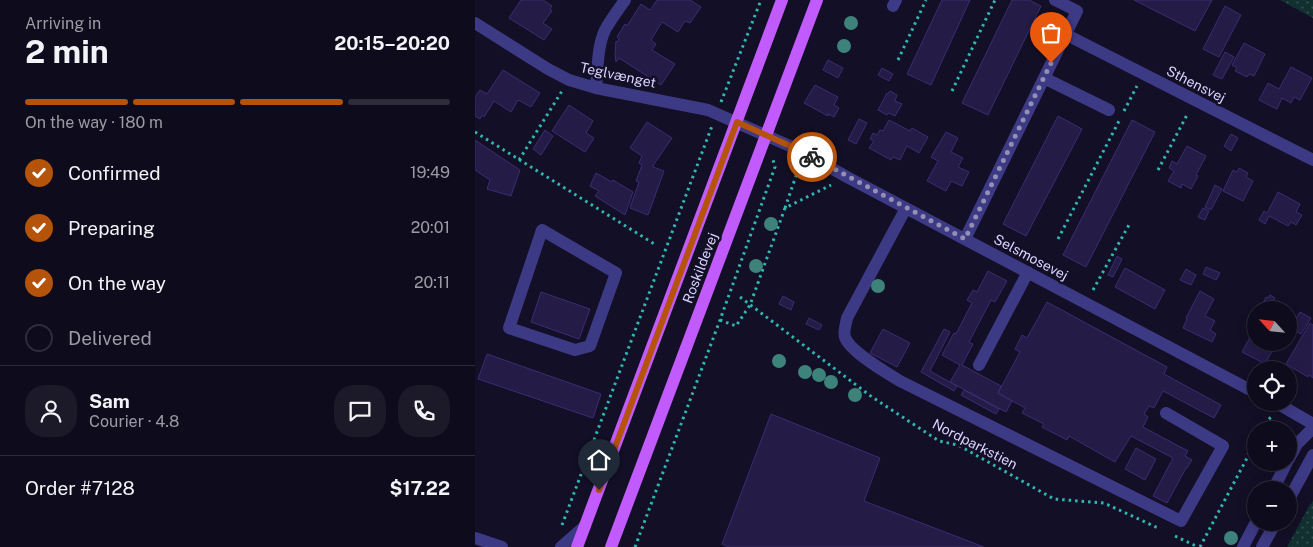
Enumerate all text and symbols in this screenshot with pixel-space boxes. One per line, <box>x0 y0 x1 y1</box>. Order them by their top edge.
pin <box>1030 12 1072 63</box>
text: Arriving in <box>25 14 101 33</box>
icon: bag <box>1037 19 1065 47</box>
text: 20:15–20:20 <box>334 32 450 54</box>
text: 2 min <box>25 33 109 70</box>
street label: Teglvænget <box>579 59 657 91</box>
street label: Sthensvej <box>1164 62 1228 106</box>
text: On the way · 180 m <box>25 113 163 132</box>
courier <box>787 132 837 182</box>
icon: bike <box>798 143 826 171</box>
icon: check <box>25 159 53 187</box>
text: Confirmed <box>68 162 161 184</box>
text: 19:49 <box>410 163 450 182</box>
icon: check <box>25 214 53 242</box>
text: Preparing <box>68 217 155 239</box>
text: 20:01 <box>411 218 450 237</box>
street label: Roskildevej <box>679 231 721 305</box>
street label: Selsmosevej <box>991 231 1071 283</box>
icon: check <box>25 269 53 297</box>
text: On the way <box>68 272 166 294</box>
text: 20:11 <box>414 273 450 292</box>
north arrow <box>1247 301 1297 351</box>
map controls <box>1247 301 1297 531</box>
text: Delivered <box>68 327 152 349</box>
button: locate <box>1247 361 1297 411</box>
button: person <box>25 385 77 437</box>
button: chat <box>334 385 386 437</box>
button: phone <box>398 385 450 437</box>
text: Sam <box>89 390 130 412</box>
text: Courier · 4.8 <box>89 412 179 431</box>
street label: Nordparkstien <box>930 416 1020 472</box>
button: + <box>1247 421 1297 471</box>
pin <box>578 439 620 490</box>
icon: home <box>585 446 613 474</box>
text: Order #7128 <box>25 477 135 499</box>
text: $17.22 <box>390 477 450 499</box>
button: − <box>1247 481 1297 531</box>

